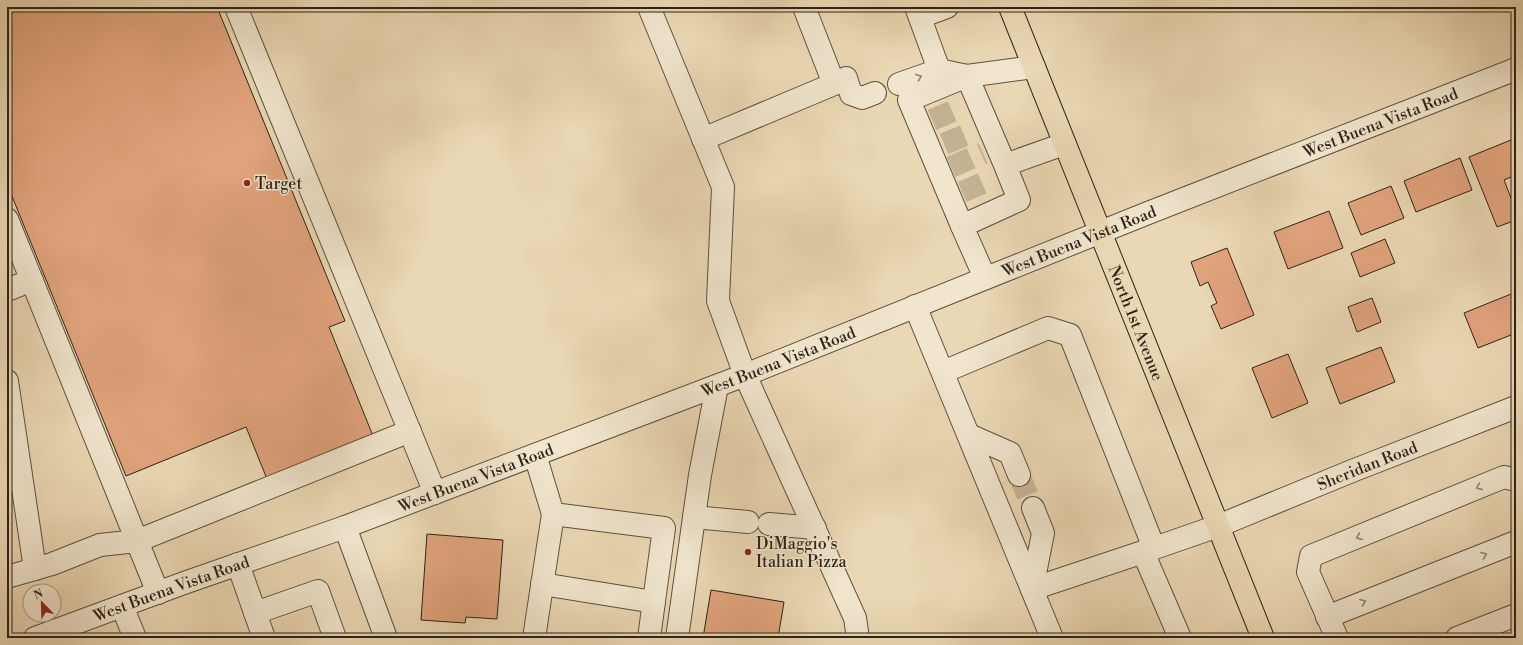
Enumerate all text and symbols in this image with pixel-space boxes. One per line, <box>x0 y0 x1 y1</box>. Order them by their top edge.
one-way arrow <box>915 73 922 82</box>
street label: West Buena Vista Road <box>1299 84 1461 163</box>
place label: Target <box>255 174 302 194</box>
marker: Target <box>242 178 252 188</box>
street label: West Buena Vista Road <box>998 202 1159 282</box>
street label: North 1st Avenue <box>1104 262 1168 384</box>
street label: West Buena Vista Road <box>697 323 859 402</box>
street label: Sheridan Road <box>1314 437 1421 495</box>
street label: West Buena Vista Road <box>395 440 556 517</box>
one-way arrow <box>1476 483 1483 491</box>
one-way arrow <box>1356 532 1363 540</box>
place label: DiMaggio's Italian Pizza <box>756 534 848 572</box>
marker: DiMaggio's Italian Pizza <box>743 547 753 557</box>
one-way arrow <box>1481 551 1488 559</box>
street label: West Buena Vista Road <box>90 552 252 627</box>
north arrow <box>22 583 62 623</box>
text: N <box>32 586 45 603</box>
one-way arrow <box>1359 599 1366 607</box>

